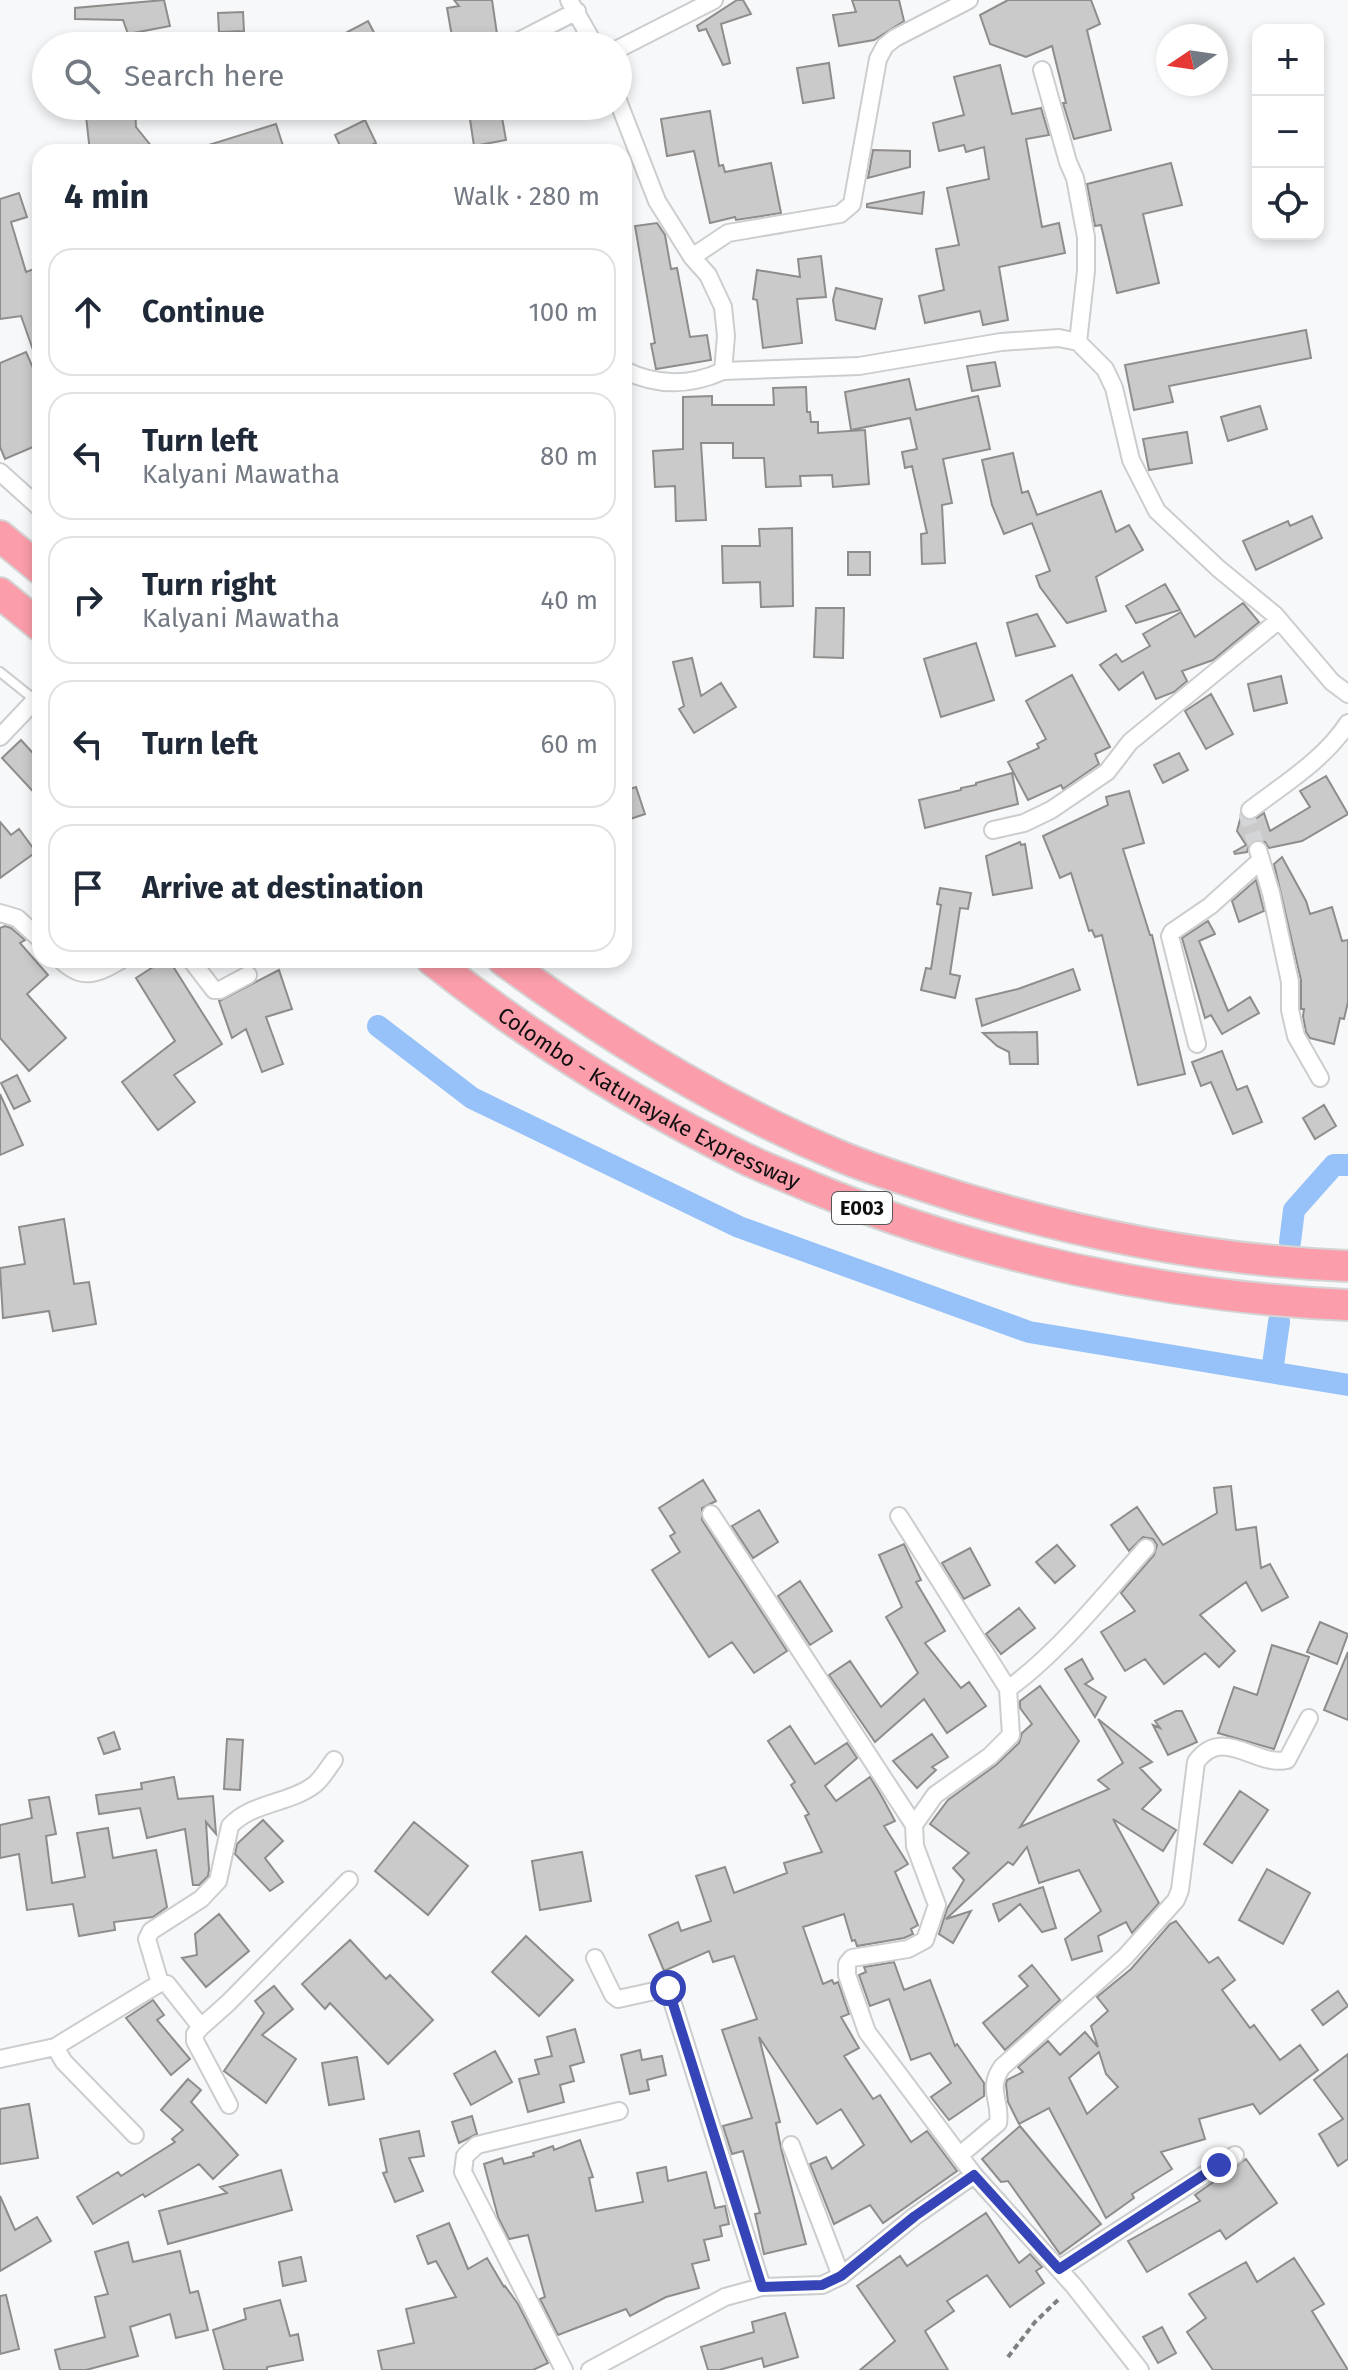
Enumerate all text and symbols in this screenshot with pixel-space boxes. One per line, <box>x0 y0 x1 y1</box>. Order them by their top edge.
north arrow <box>1156 24 1228 96</box>
map controls <box>1252 24 1324 240</box>
button: + <box>1252 24 1324 96</box>
search box <box>32 32 632 120</box>
icon: search <box>60 54 104 98</box>
text: Search here <box>124 58 284 94</box>
button: − <box>1252 96 1324 168</box>
button: locate <box>1252 168 1324 240</box>
text: 4 min <box>64 176 149 217</box>
text: Walk · 280 m <box>454 181 600 212</box>
icon: ahead <box>66 290 110 334</box>
text: Continue <box>142 294 265 330</box>
text: 100 m <box>529 297 598 328</box>
text: Turn left <box>142 423 258 459</box>
icon: left <box>66 434 110 478</box>
text: 80 m <box>540 441 598 472</box>
text: Kalyani Mawatha <box>142 459 340 490</box>
text: Turn right <box>142 567 277 603</box>
icon: right <box>66 578 110 622</box>
text: 40 m <box>540 585 598 616</box>
text: Kalyani Mawatha <box>142 603 340 634</box>
icon: left <box>66 722 110 766</box>
text: Turn left <box>142 726 258 762</box>
text: 60 m <box>540 729 598 760</box>
icon: arrive <box>66 866 110 910</box>
text: Arrive at destination <box>142 870 424 906</box>
street label: Colombo - Katunayake Expressway <box>493 1001 804 1194</box>
road number: E003 <box>832 1192 892 1224</box>
route start <box>650 1970 686 2006</box>
route end <box>1201 2147 1237 2183</box>

